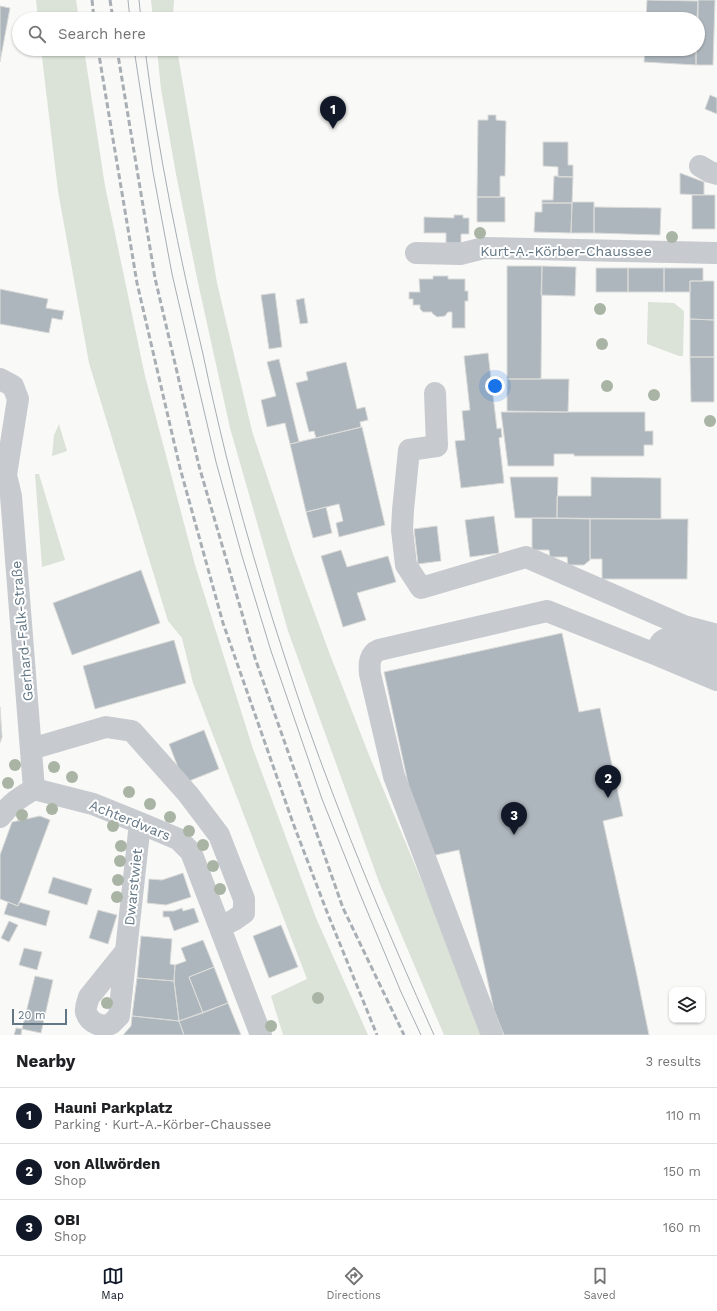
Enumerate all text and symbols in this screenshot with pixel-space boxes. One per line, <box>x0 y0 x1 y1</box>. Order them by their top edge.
search box <box>12 12 705 56</box>
icon: search <box>26 23 48 45</box>
text: Search here <box>58 25 146 43</box>
pin: 1 <box>320 96 346 129</box>
street label: Kurt-A.-Körber-Chaussee <box>480 243 652 259</box>
your location <box>485 376 505 396</box>
street label: Gerhard-Falk-Straße <box>8 560 36 702</box>
pin: 2 <box>595 765 621 798</box>
street label: Achterdwars <box>87 796 173 844</box>
pin: 3 <box>501 802 527 835</box>
street label: Dwarstwiet <box>121 848 145 926</box>
map controls <box>669 987 705 1023</box>
button: layers <box>669 987 705 1023</box>
scale bar <box>12 1007 67 1026</box>
text: 20 m <box>18 1009 46 1022</box>
text: Nearby <box>16 1051 75 1071</box>
text: 3 results <box>646 1054 701 1069</box>
text: Hauni Parkplatz <box>54 1099 173 1117</box>
text: 1 <box>26 1108 32 1123</box>
text: 110 m <box>666 1108 701 1123</box>
text: Parking · Kurt-A.-Körber-Chaussee <box>54 1117 271 1132</box>
text: von Allwörden <box>54 1155 160 1173</box>
text: 2 <box>25 1164 33 1179</box>
text: 150 m <box>663 1164 701 1179</box>
text: Shop <box>54 1173 86 1188</box>
text: OBI <box>54 1211 80 1229</box>
text: 3 <box>25 1220 33 1235</box>
text: 160 m <box>663 1220 701 1235</box>
text: Shop <box>54 1229 86 1244</box>
tab: Map <box>101 1265 124 1302</box>
tab: Directions <box>327 1265 381 1302</box>
tab: Saved <box>584 1265 616 1302</box>

